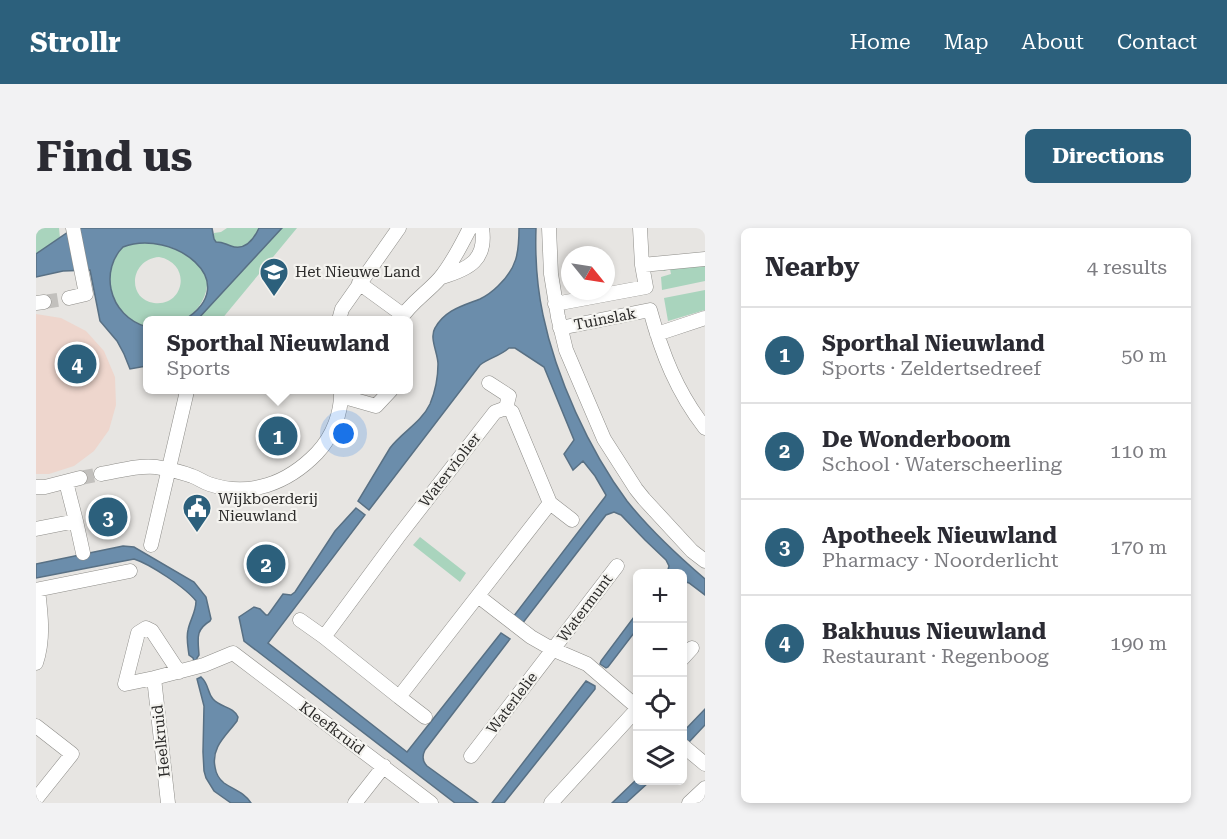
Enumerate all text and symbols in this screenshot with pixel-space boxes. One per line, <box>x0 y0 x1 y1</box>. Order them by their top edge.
text: Strollr <box>30 26 121 59</box>
text: Home <box>850 30 911 54</box>
text: Map <box>944 30 989 54</box>
text: About <box>1022 30 1084 54</box>
text: Contact <box>1117 30 1197 54</box>
button: Directions <box>1025 129 1191 183</box>
text: Find us <box>36 132 193 181</box>
north arrow <box>561 246 615 300</box>
text: Nearby <box>765 252 859 282</box>
text: 4 results <box>1087 255 1167 279</box>
school or university icon: Het Nieuwe Land <box>258 256 290 298</box>
place label: Het Nieuwe Land <box>295 263 421 281</box>
street label: Tuinslak <box>572 304 638 334</box>
popup <box>143 316 413 394</box>
text: Sporthal Nieuwland <box>167 331 389 356</box>
text: Sporthal Nieuwland <box>822 331 1045 356</box>
pin: 4 <box>58 342 96 386</box>
text: 1 <box>779 343 790 367</box>
text: 50 m <box>1121 343 1167 367</box>
text: Sports <box>167 356 230 380</box>
text: Sports · Zeldertsedreef <box>822 356 1041 380</box>
pin: 1 <box>258 414 298 458</box>
your location <box>329 419 358 448</box>
text: De Wonderboom <box>822 427 1011 452</box>
street label: Waterviolier <box>415 429 485 511</box>
text: 2 <box>779 439 790 463</box>
text: 110 m <box>1110 439 1167 463</box>
text: School · Waterscheerling <box>822 452 1062 476</box>
place label: Wijkboerderij Nieuwland <box>218 490 318 525</box>
public building icon: Wijkboerderij Nieuwland <box>181 492 213 534</box>
pin: 3 <box>88 494 128 540</box>
text: Apotheek Nieuwland <box>822 523 1057 548</box>
text: 3 <box>779 535 790 559</box>
text: 170 m <box>1110 535 1167 559</box>
pin: 2 <box>246 542 286 586</box>
text: Pharmacy · Noorderlicht <box>822 548 1058 572</box>
map controls <box>633 569 687 785</box>
button: + <box>633 569 687 623</box>
street label: Watermunt <box>554 570 617 646</box>
text: Bakhuus Nieuwland <box>822 619 1046 644</box>
button: − <box>633 623 687 677</box>
text: 4 <box>779 631 790 655</box>
text: 190 m <box>1110 631 1167 655</box>
text: Restaurant · Regenboog <box>822 644 1049 668</box>
street label: Waterlelie <box>483 669 541 737</box>
button: locate <box>633 677 687 731</box>
street label: Kleefkruid <box>296 698 368 759</box>
street label: Heelkruid <box>148 703 174 778</box>
button: layers <box>633 731 687 785</box>

